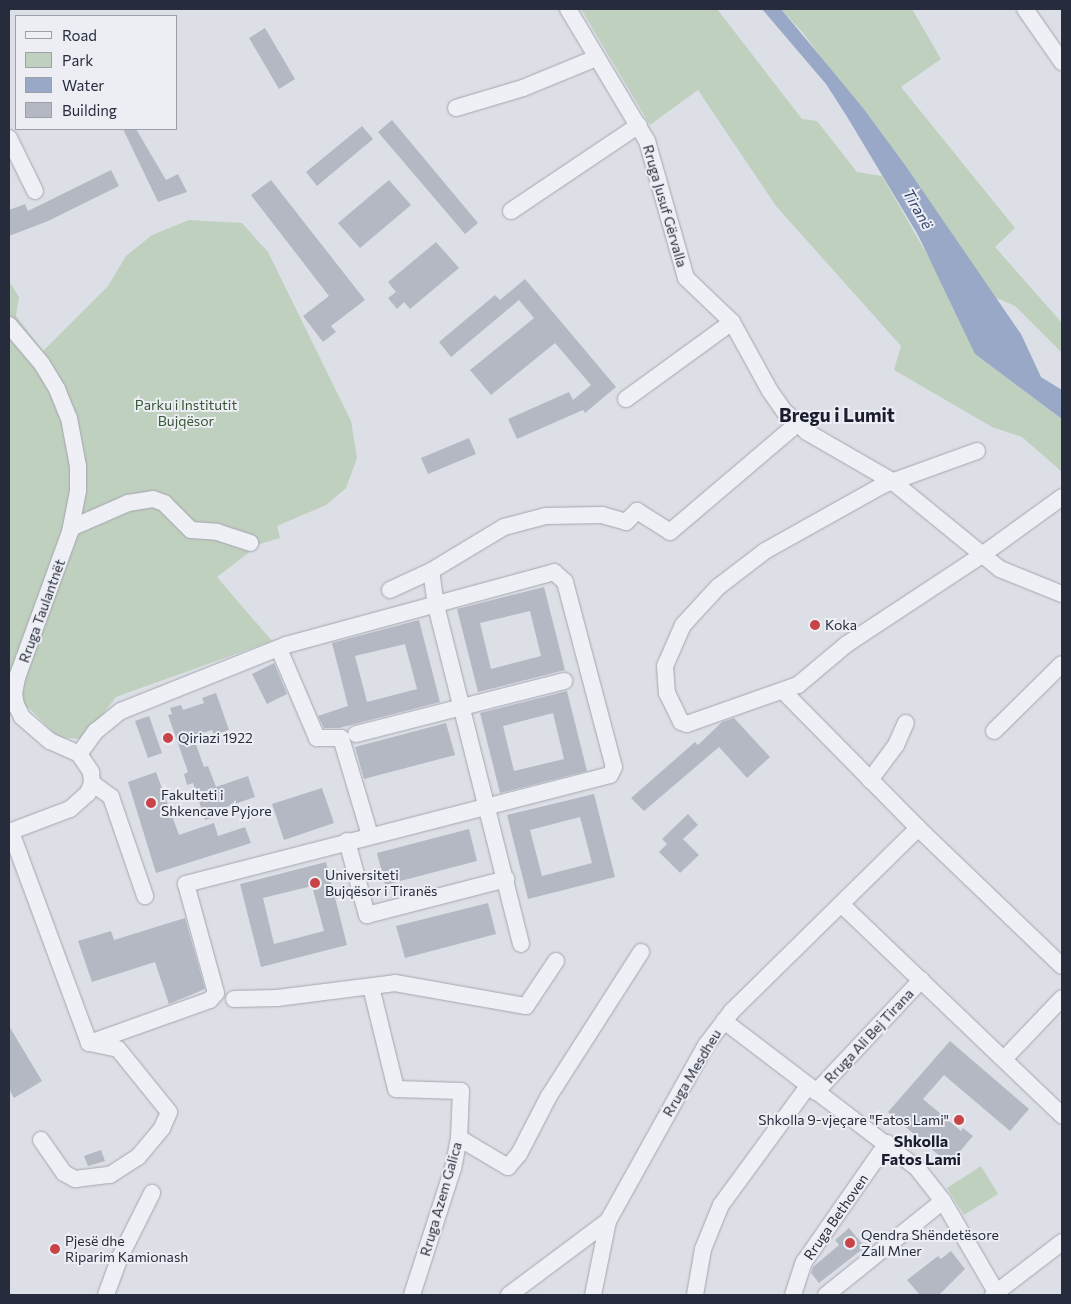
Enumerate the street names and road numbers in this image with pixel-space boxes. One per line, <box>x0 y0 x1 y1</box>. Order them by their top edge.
street label: Rruga Jusuf Gërvalla <box>639 143 691 269</box>
street label: Rruga Taulantnët <box>15 557 69 665</box>
street label: Rruga Ali Bej Tirana <box>821 985 917 1087</box>
street label: Rruga Mesdheu <box>659 1026 725 1120</box>
street label: Rruga Azem Galica <box>417 1140 465 1258</box>
street label: Rruga Bethoven <box>800 1171 872 1263</box>

